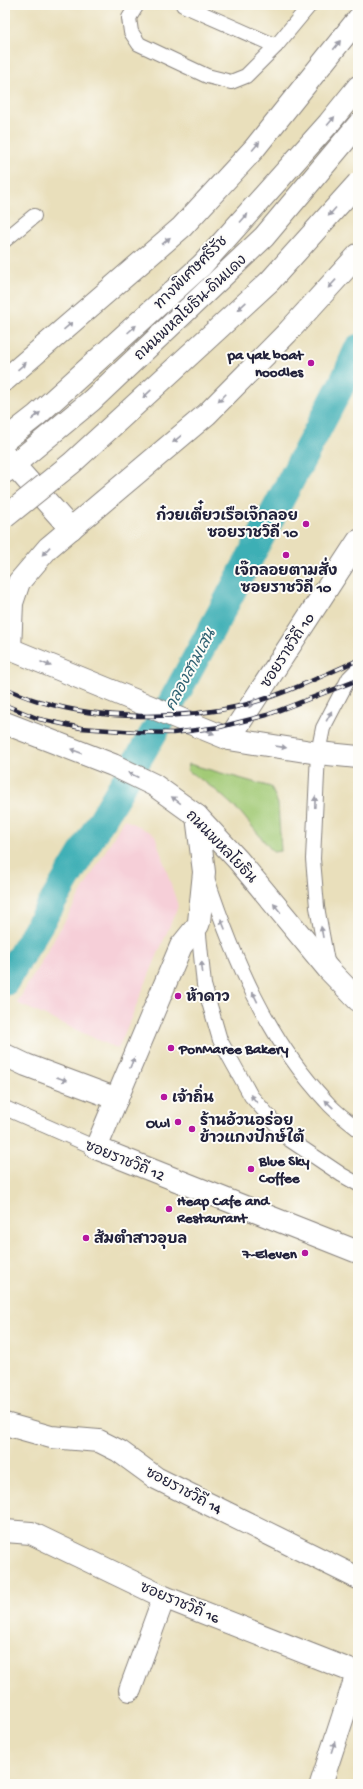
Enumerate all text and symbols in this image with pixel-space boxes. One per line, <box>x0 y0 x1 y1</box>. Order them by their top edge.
one-way arrow <box>333 40 342 51</box>
one-way arrow <box>326 115 335 126</box>
one-way arrow <box>251 141 260 152</box>
one-way arrow <box>328 207 337 216</box>
one-way arrow <box>239 213 248 222</box>
street label: ทางพิเศษศรีรัช <box>150 231 232 314</box>
one-way arrow <box>161 236 172 245</box>
street label: ถนนพหลโยธิน-ดินแดง <box>129 250 251 365</box>
one-way arrow <box>327 279 336 289</box>
one-way arrow <box>238 301 247 310</box>
one-way arrow <box>63 321 73 330</box>
one-way arrow <box>127 324 137 333</box>
place label: pa yak boat noodles <box>227 347 305 382</box>
marker: pa yak boat noodles <box>306 358 316 368</box>
one-way arrow <box>16 361 27 370</box>
one-way arrow <box>142 389 152 399</box>
one-way arrow <box>217 393 227 403</box>
one-way arrow <box>30 412 41 421</box>
one-way arrow <box>172 435 182 444</box>
place label: ก๋วยเตี๋ยวเรือเจ๊กลอย ซอยราชวิถี 10 <box>156 500 298 543</box>
marker: ก๋วยเตี๋ยวเรือเจ๊กลอย ซอยราชวิถี 10 <box>301 519 311 529</box>
one-way arrow <box>42 546 51 556</box>
marker: เจ๊กลอยตามสั่ง ซอยราชวิถี 10 <box>281 550 291 560</box>
place label: เจ๊กลอยตามสั่ง ซอยราชวิถี 10 <box>235 557 337 598</box>
street label: ซอยราชวิถี 10 <box>256 609 320 692</box>
water label: คลองสามเสน <box>163 625 222 715</box>
one-way arrow <box>41 661 53 667</box>
one-way arrow <box>249 697 256 709</box>
one-way arrow <box>326 711 332 722</box>
one-way arrow <box>203 729 215 735</box>
one-way arrow <box>275 745 287 751</box>
one-way arrow <box>70 748 82 754</box>
one-way arrow <box>128 772 139 778</box>
one-way arrow <box>170 796 181 805</box>
one-way arrow <box>312 796 319 808</box>
street label: ถนนพหลโยธิน <box>181 805 262 888</box>
one-way arrow <box>273 902 282 913</box>
one-way arrow <box>220 918 226 930</box>
one-way arrow <box>319 926 325 938</box>
one-way arrow <box>199 961 206 973</box>
place label: ห้าดาว <box>186 986 230 1007</box>
marker: ห้าดาว <box>173 991 183 1001</box>
one-way arrow <box>252 992 258 1003</box>
place label: PonMaree Bakery <box>178 1041 289 1059</box>
marker: PonMaree Bakery <box>166 1043 176 1053</box>
one-way arrow <box>130 1057 136 1069</box>
one-way arrow <box>57 1076 69 1082</box>
place label: เจ้าถิ่น <box>172 1084 214 1108</box>
marker: เจ้าถิ่น <box>159 1092 169 1102</box>
one-way arrow <box>250 1094 258 1105</box>
one-way arrow <box>324 1099 334 1108</box>
place label: ร้านอ้วนอร่อย ข้าวแกงปักษ์ใต้ <box>200 1110 305 1148</box>
place label: Owl <box>146 1115 171 1133</box>
marker: Owl <box>173 1117 183 1127</box>
marker: ร้านอ้วนอร่อย ข้าวแกงปักษ์ใต้ <box>187 1124 197 1134</box>
street label: ซอยราชวิถี 12 <box>82 1136 168 1186</box>
place label: Blue Sky Coffee <box>258 1153 310 1188</box>
marker: Blue Sky Coffee <box>246 1164 256 1174</box>
place label: Heap Cafe and Restaurant <box>176 1193 271 1228</box>
marker: Heap Cafe and Restaurant <box>164 1204 174 1214</box>
place label: ส้มตำสาวอุบล <box>94 1228 187 1249</box>
marker: ส้มตำสาวอุบล <box>81 1233 91 1243</box>
place label: 7-Eleven <box>242 1246 298 1264</box>
marker: 7-Eleven <box>300 1248 310 1258</box>
street label: ซอยราชวิถี 14 <box>142 1462 225 1519</box>
street label: ซอยราชวิถี 16 <box>137 1577 223 1629</box>
one-way arrow <box>330 1741 336 1753</box>

